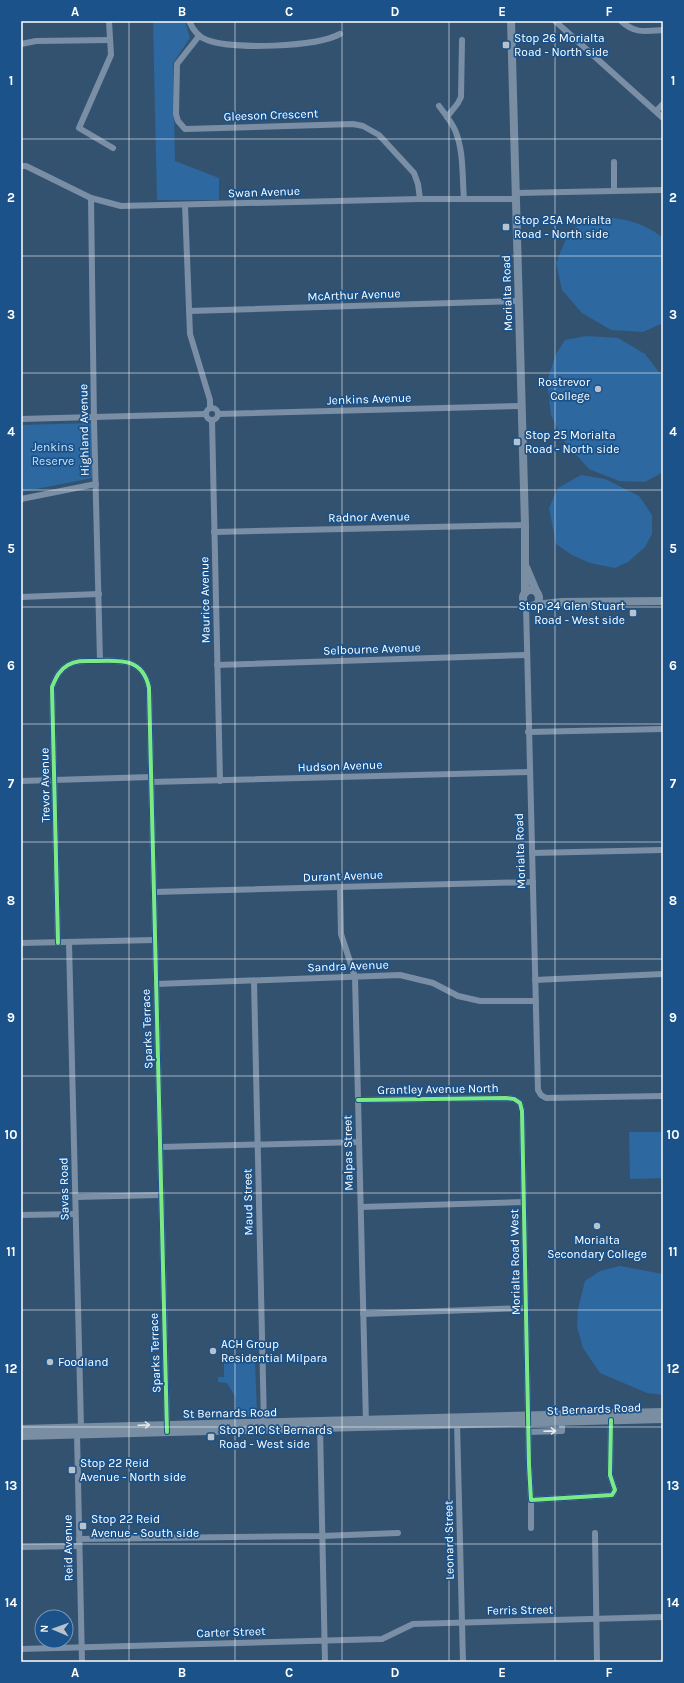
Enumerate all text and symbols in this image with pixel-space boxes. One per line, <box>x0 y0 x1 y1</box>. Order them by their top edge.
text: A <box>71 4 79 19</box>
text: B <box>178 4 186 19</box>
text: C <box>285 4 293 19</box>
text: D <box>391 4 400 19</box>
text: E <box>498 4 506 19</box>
text: F <box>605 4 613 19</box>
place label: Stop 26 Morialta Road - North side <box>514 31 608 59</box>
marker: Stop 26 Morialta Road - North side <box>501 40 511 50</box>
text: 1 <box>9 73 13 88</box>
text: 1 <box>671 73 675 88</box>
street label: Gleeson Crescent <box>223 106 319 124</box>
street label: Swan Avenue <box>228 184 300 200</box>
text: 2 <box>7 190 15 205</box>
text: 2 <box>669 190 677 205</box>
place label: Stop 25A Morialta Road - North side <box>514 213 611 241</box>
marker: Stop 25A Morialta Road - North side <box>501 222 511 232</box>
street label: Morialta Road <box>499 255 515 331</box>
street label: McArthur Avenue <box>307 286 401 304</box>
text: 3 <box>7 307 15 322</box>
text: 3 <box>669 307 677 322</box>
place label: Rostrevor College <box>538 375 591 403</box>
street label: Highland Avenue <box>76 384 92 476</box>
marker: Rostrevor College <box>593 384 603 394</box>
street label: Jenkins Avenue <box>327 391 411 407</box>
text: 4 <box>7 424 15 439</box>
text: 4 <box>669 424 677 439</box>
place label: Stop 25 Morialta Road - North side <box>525 428 619 456</box>
marker: Stop 25 Morialta Road - North side <box>512 437 522 447</box>
park label: Jenkins Reserve <box>32 440 74 468</box>
street label: Radnor Avenue <box>328 509 410 525</box>
text: 5 <box>7 541 15 556</box>
text: 5 <box>669 541 677 556</box>
street label: Maurice Avenue <box>197 557 213 643</box>
place label: Stop 24 Glen Stuart Road - West side <box>518 599 625 627</box>
marker: Stop 24 Glen Stuart Road - West side <box>628 608 638 618</box>
street label: Selbourne Avenue <box>323 640 421 658</box>
text: 6 <box>7 658 15 673</box>
text: 6 <box>669 658 677 673</box>
street label: Trevor Avenue <box>37 747 53 823</box>
street label: Hudson Avenue <box>297 758 383 774</box>
text: 7 <box>8 776 15 791</box>
text: 7 <box>670 776 677 791</box>
street label: Morialta Road <box>512 813 528 889</box>
street label: Durant Avenue <box>303 868 383 884</box>
text: 8 <box>7 893 15 908</box>
text: 8 <box>669 893 677 908</box>
street label: Sandra Avenue <box>307 958 389 974</box>
street label: Sparks Terrace <box>139 989 155 1069</box>
text: 9 <box>7 1010 15 1025</box>
text: 9 <box>669 1010 677 1025</box>
street label: Grantley Avenue North <box>377 1081 499 1097</box>
street label: Malpas Street <box>340 1114 356 1191</box>
text: 10 <box>5 1127 17 1142</box>
text: 10 <box>667 1127 679 1142</box>
street label: Savas Road <box>56 1157 72 1221</box>
street label: Maud Street <box>240 1168 256 1236</box>
street label: Morialta Road West <box>507 1208 523 1315</box>
marker: Morialta Secondary College <box>592 1221 602 1231</box>
place label: Morialta Secondary College <box>547 1233 647 1261</box>
text: 11 <box>6 1244 16 1259</box>
text: 11 <box>668 1244 678 1259</box>
street label: Sparks Terrace <box>147 1313 163 1393</box>
place label: ACH Group Residential Milpara <box>221 1337 327 1365</box>
marker: ACH Group Residential Milpara <box>208 1346 218 1356</box>
place label: Foodland <box>58 1355 109 1369</box>
marker: Foodland <box>45 1357 55 1367</box>
text: 12 <box>5 1361 17 1376</box>
text: 12 <box>667 1361 679 1376</box>
street label: St Bernards Road <box>546 1400 642 1418</box>
street label: St Bernards Road <box>183 1405 277 1421</box>
one-way arrow <box>137 1422 150 1429</box>
place label: Stop 21C St Bernards Road - West side <box>219 1423 333 1451</box>
one-way arrow <box>543 1427 556 1435</box>
marker: Stop 21C St Bernards Road - West side <box>206 1432 216 1442</box>
place label: Stop 22 Reid Avenue - North side <box>80 1456 186 1484</box>
marker: Stop 22 Reid Avenue - North side <box>67 1465 77 1475</box>
text: 13 <box>5 1478 17 1493</box>
text: 13 <box>667 1478 679 1493</box>
street label: Leonard Street <box>441 1500 457 1580</box>
place label: Stop 22 Reid Avenue - South side <box>91 1512 199 1540</box>
street label: Reid Avenue <box>60 1515 76 1581</box>
marker: Stop 22 Reid Avenue - South side <box>78 1521 88 1531</box>
text: 14 <box>5 1595 17 1610</box>
text: 14 <box>667 1595 679 1610</box>
street label: Ferris Street <box>487 1602 554 1618</box>
north arrow <box>34 1609 74 1649</box>
text: N <box>38 1624 51 1633</box>
street label: Carter Street <box>196 1624 266 1640</box>
text: A <box>71 1665 79 1680</box>
text: B <box>178 1665 186 1680</box>
text: C <box>285 1665 293 1680</box>
text: D <box>391 1665 400 1680</box>
text: E <box>498 1665 506 1680</box>
text: F <box>605 1665 613 1680</box>

